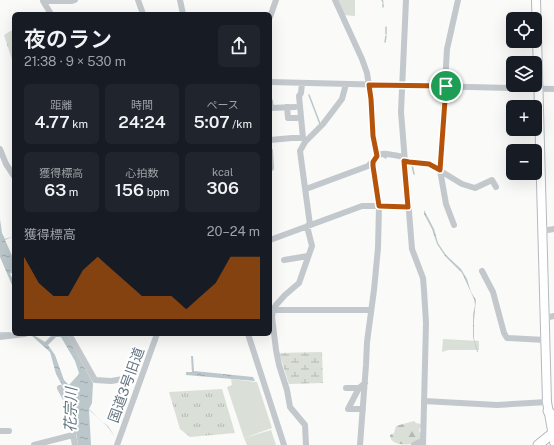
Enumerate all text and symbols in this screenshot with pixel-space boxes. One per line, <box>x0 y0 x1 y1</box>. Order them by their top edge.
map controls <box>506 12 542 180</box>
button: locate <box>506 12 542 48</box>
button: share <box>218 25 260 67</box>
text: 夜のラン <box>24 26 112 52</box>
text: 21:38 · 9 × 530 m <box>24 54 126 69</box>
button: layers <box>506 56 542 92</box>
pin <box>429 69 463 103</box>
icon: arrive <box>435 75 457 97</box>
text: 距離 <box>50 99 72 111</box>
text: 時間 <box>131 99 153 111</box>
text: ペース <box>206 99 239 111</box>
button: + <box>506 100 542 136</box>
text: 4.77 <box>35 112 70 132</box>
text: 24:24 <box>118 112 166 132</box>
text: 5:07 <box>193 112 230 132</box>
text: km <box>70 118 88 130</box>
text: /km <box>230 118 252 130</box>
button: − <box>506 144 542 180</box>
text: kcal <box>212 166 233 178</box>
text: 獲得標高 <box>39 167 83 179</box>
text: 心拍数 <box>125 167 158 179</box>
text: 306 <box>206 178 239 198</box>
text: 63 <box>44 180 66 200</box>
text: 156 <box>115 180 144 200</box>
text: m <box>66 186 78 198</box>
text: bpm <box>144 186 169 198</box>
text: 20–24 m <box>207 224 260 239</box>
text: 獲得標高 <box>24 227 76 242</box>
street label: 国道3号旧道 <box>105 345 147 425</box>
water label: 花宗川 <box>62 385 79 433</box>

